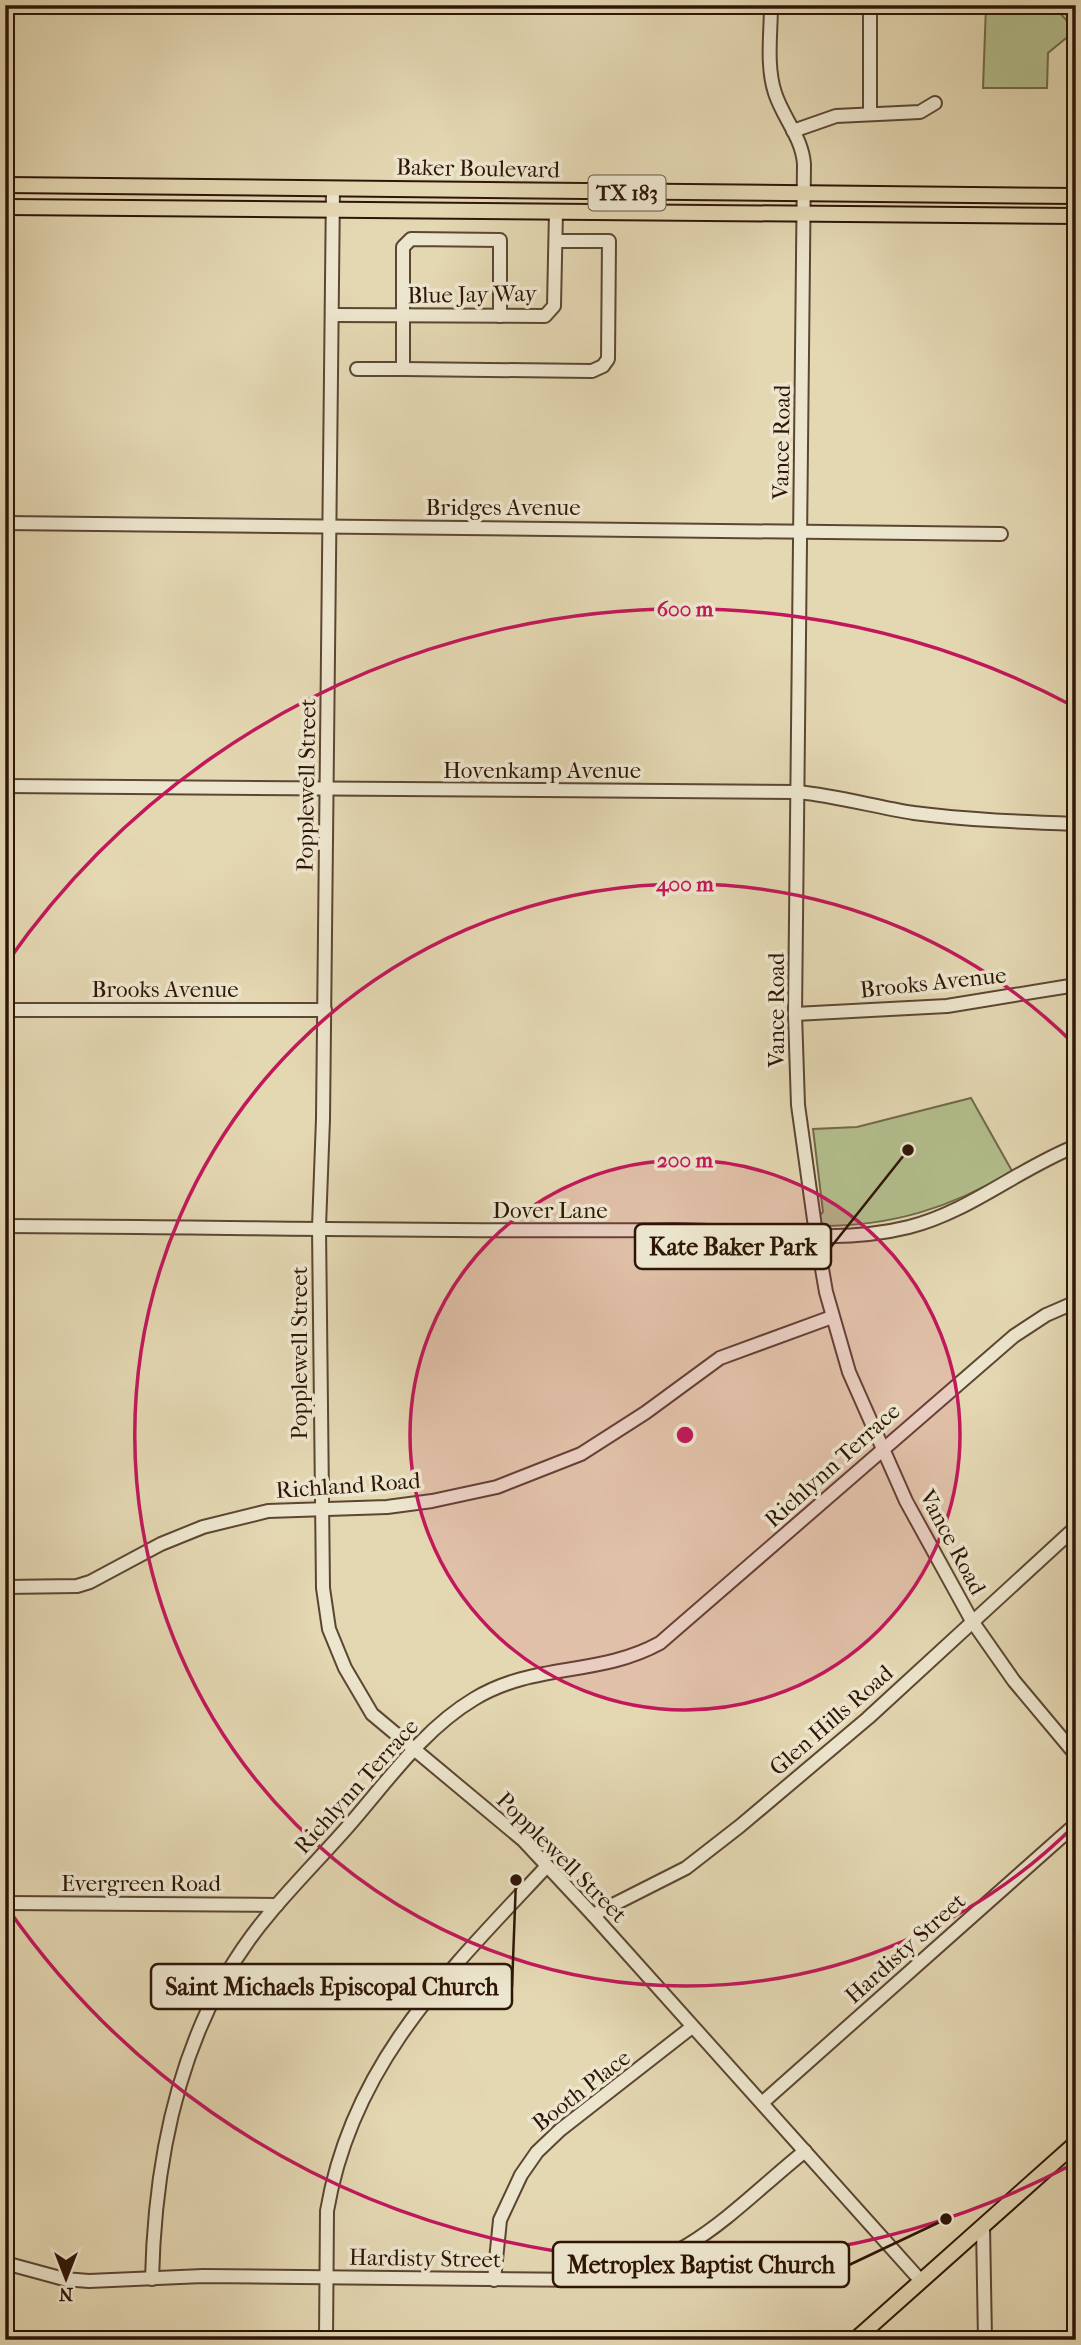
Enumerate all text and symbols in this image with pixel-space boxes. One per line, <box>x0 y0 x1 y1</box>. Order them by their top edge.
street label: Baker Boulevard <box>396 154 561 183</box>
road number: TX 183 <box>588 176 666 210</box>
street label: Blue Jay Way <box>407 280 538 309</box>
street label: Vance Road <box>767 384 796 501</box>
street label: Bridges Avenue <box>425 494 581 521</box>
text: 600 m <box>657 597 714 621</box>
street label: Popplewell Street <box>291 698 322 872</box>
street label: Hovenkamp Avenue <box>443 757 641 784</box>
text: 400 m <box>655 872 714 897</box>
street label: Vance Road <box>763 952 790 1069</box>
street label: Brooks Avenue <box>858 961 1008 1004</box>
street label: Brooks Avenue <box>91 976 239 1003</box>
text: 200 m <box>657 1148 714 1172</box>
street label: Dover Lane <box>492 1197 608 1224</box>
callout: Kate Baker Park <box>635 1224 831 1269</box>
text: Kate Baker Park <box>649 1233 818 1261</box>
street label: Popplewell Street <box>286 1266 313 1440</box>
street label: Richlynn Terrace <box>759 1398 906 1533</box>
centre of rings <box>673 1423 697 1447</box>
street label: Richland Road <box>275 1467 422 1504</box>
street label: Vance Road <box>913 1484 992 1600</box>
street label: Glen Hills Road <box>764 1659 899 1781</box>
street label: Richlynn Terrace <box>289 1713 424 1860</box>
street label: Popplewell Street <box>491 1786 633 1928</box>
street label: Evergreen Road <box>61 1870 222 1897</box>
street label: Hardisty Street <box>840 1887 971 2009</box>
callout: Saint Michaels Episcopal Church <box>151 1964 512 2009</box>
text: Saint Michaels Episcopal Church <box>165 1973 499 2001</box>
street label: Booth Place <box>527 2044 636 2137</box>
callout: Metroplex Baptist Church <box>553 2242 849 2287</box>
north arrow <box>32 2244 102 2314</box>
street label: Hardisty Street <box>349 2244 501 2273</box>
text: Metroplex Baptist Church <box>567 2251 835 2279</box>
text: N <box>58 2283 73 2305</box>

